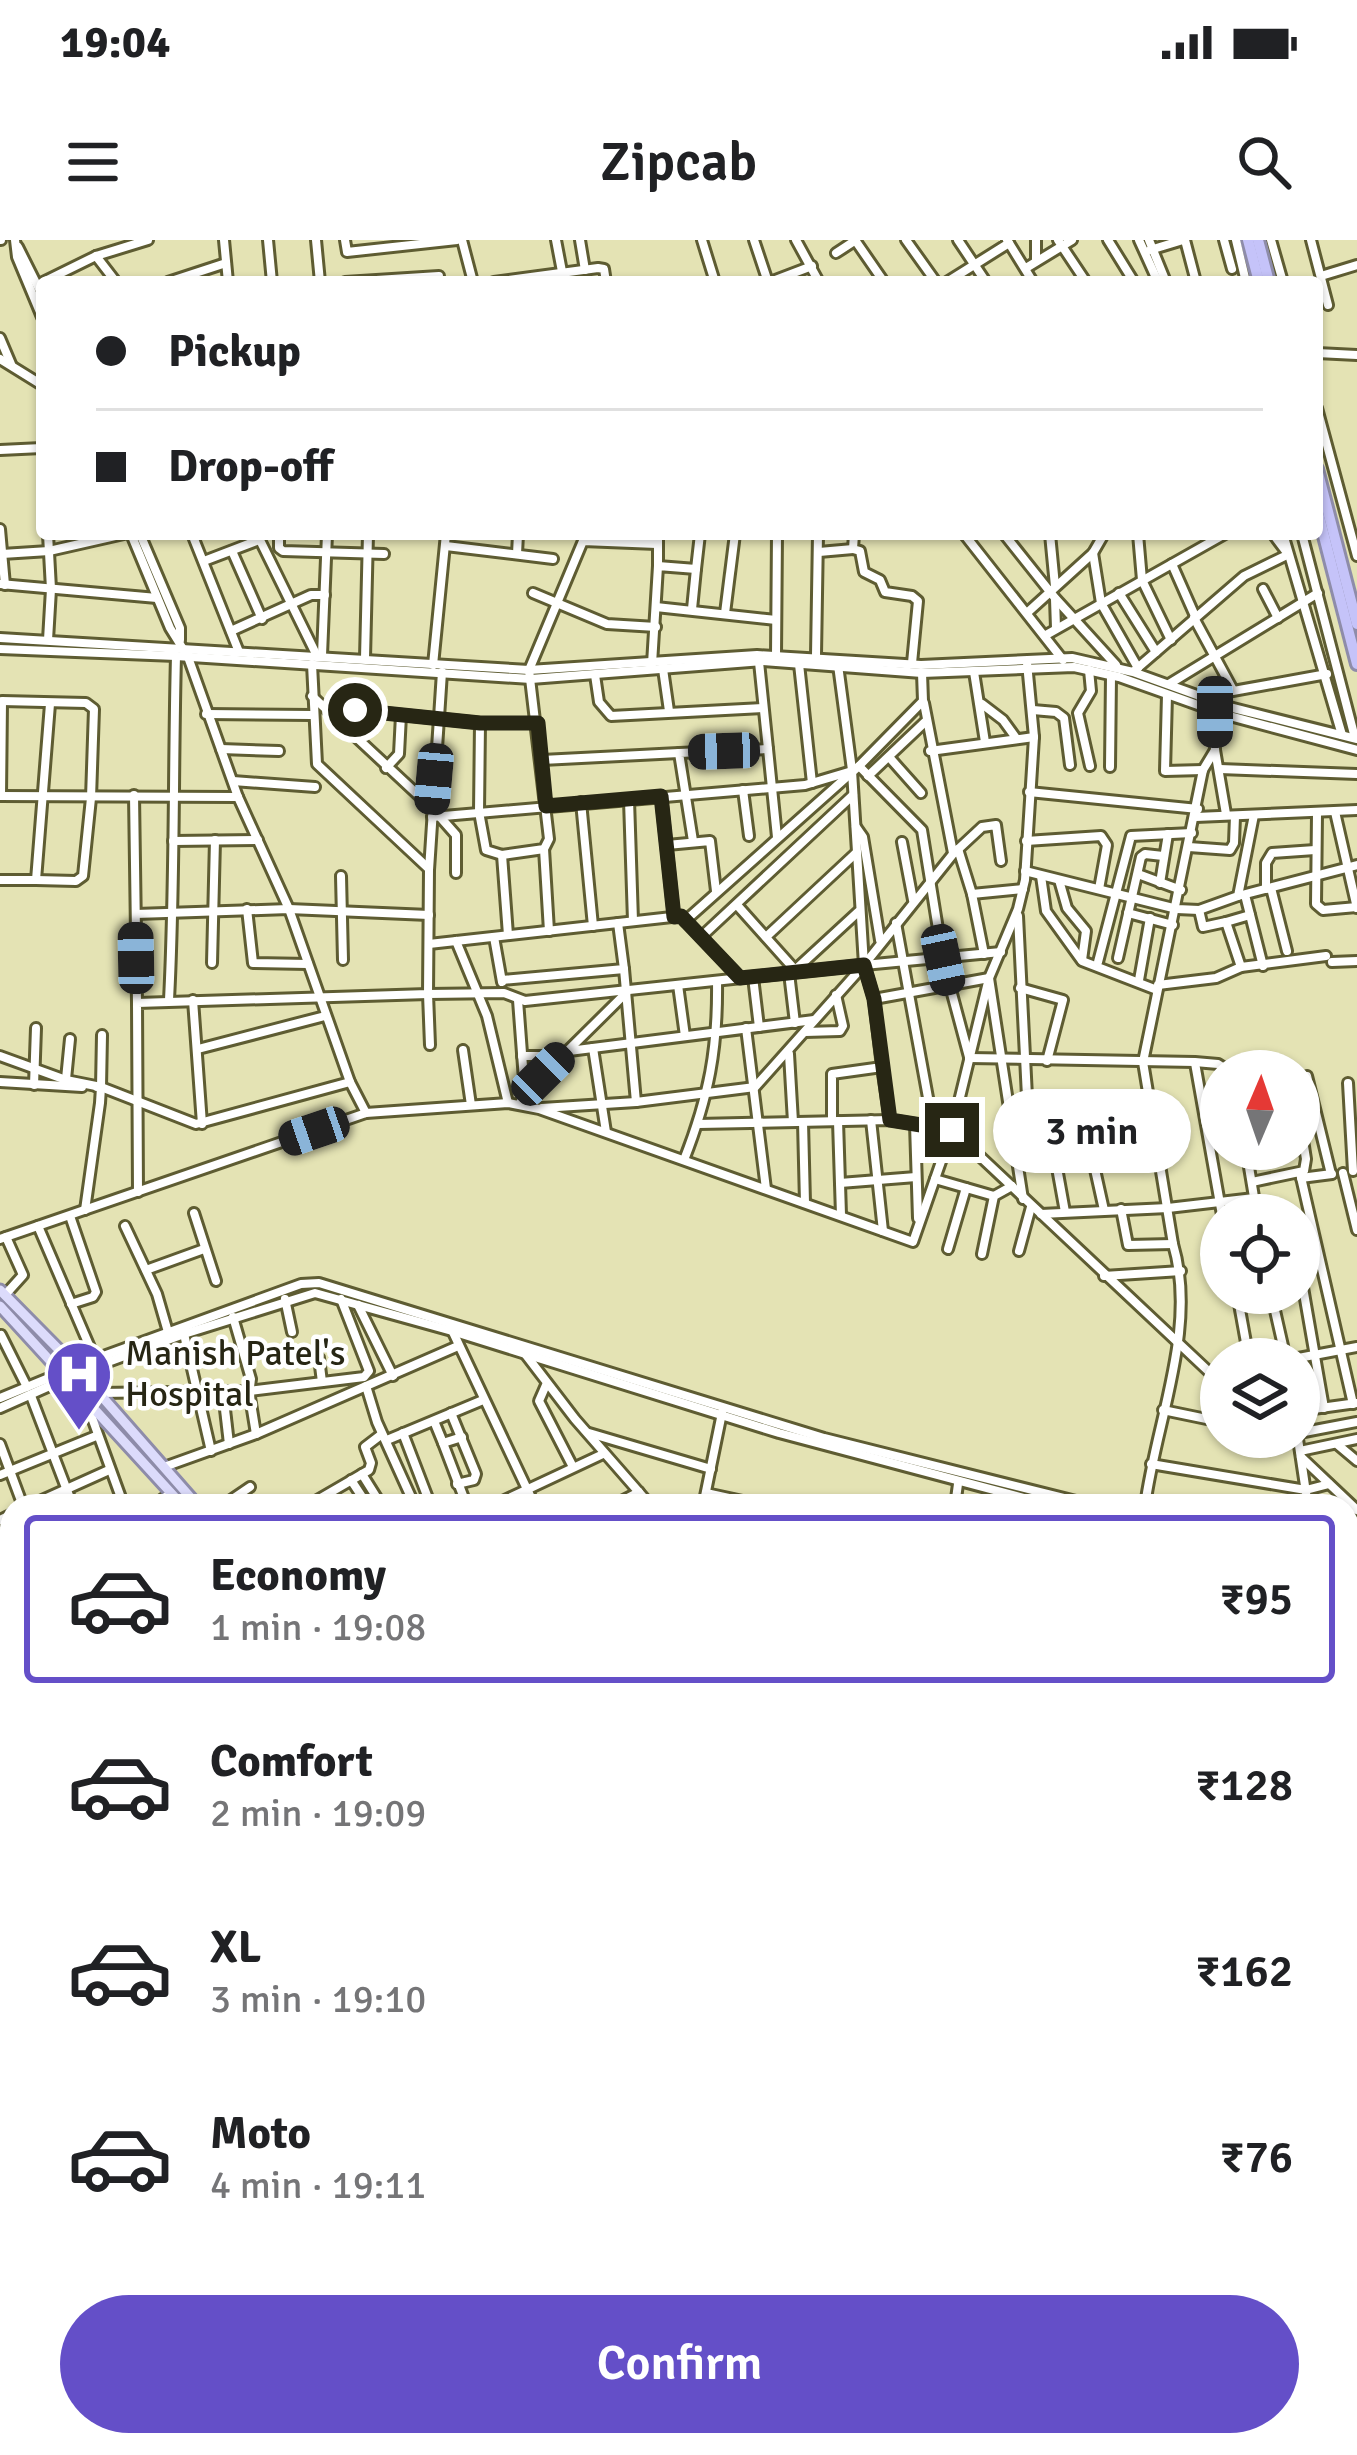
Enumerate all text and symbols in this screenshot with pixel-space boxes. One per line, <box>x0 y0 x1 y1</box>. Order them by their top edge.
text: 19:04 <box>60 15 170 70</box>
icon: menu <box>60 129 126 195</box>
text: Zipcab <box>600 129 757 196</box>
icon: search <box>1231 129 1297 195</box>
text: Pickup <box>168 324 301 379</box>
text: Drop-off <box>168 439 333 494</box>
car <box>1197 676 1233 748</box>
route start <box>328 683 382 737</box>
car <box>687 732 761 770</box>
car <box>413 742 455 816</box>
car <box>918 921 968 999</box>
car <box>117 922 155 994</box>
car <box>505 1036 581 1112</box>
north arrow <box>1200 1050 1320 1170</box>
map controls <box>1200 1050 1320 1458</box>
callout: 3 min <box>994 1088 1192 1172</box>
car <box>274 1102 354 1160</box>
route end <box>925 1103 979 1157</box>
text: 3 min <box>1045 1107 1139 1155</box>
button: locate <box>1200 1194 1320 1314</box>
place label: Manish Patel's Hospital <box>125 1331 345 1417</box>
button: layers <box>1200 1338 1320 1458</box>
hospital icon: Manish Patel's Hospital <box>44 1339 114 1433</box>
icon: car <box>66 1545 174 1653</box>
text: Economy <box>210 1548 386 1603</box>
text: ₹95 <box>1220 1572 1293 1627</box>
text: 1 min · 19:08 <box>210 1603 426 1651</box>
icon: car <box>66 1731 174 1839</box>
text: Comfort <box>210 1734 373 1789</box>
text: ₹128 <box>1196 1758 1293 1813</box>
text: 2 min · 19:09 <box>210 1789 426 1837</box>
icon: car <box>66 1917 174 2025</box>
text: XL <box>210 1920 261 1975</box>
text: ₹162 <box>1196 1944 1293 1999</box>
text: 3 min · 19:10 <box>210 1975 426 2023</box>
icon: car <box>66 2103 174 2211</box>
text: Moto <box>210 2106 311 2161</box>
text: ₹76 <box>1220 2130 1293 2185</box>
text: 4 min · 19:11 <box>210 2161 426 2209</box>
button: Confirm <box>60 2295 1299 2433</box>

